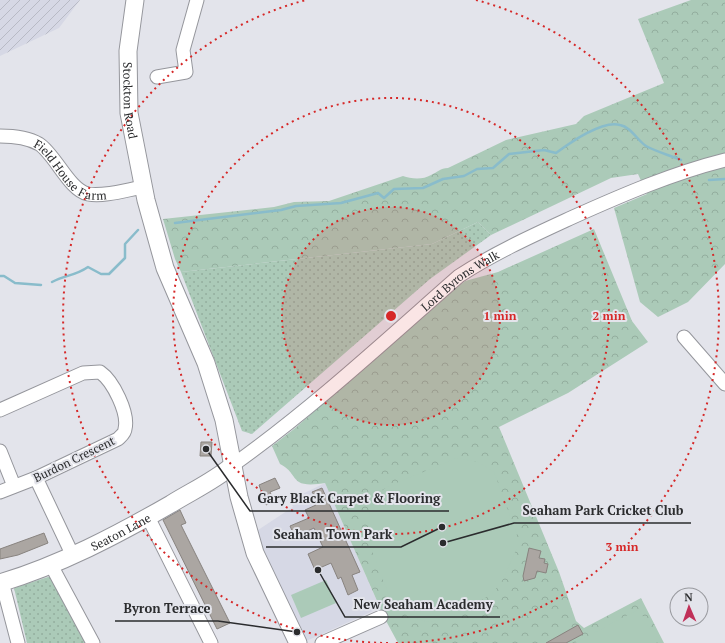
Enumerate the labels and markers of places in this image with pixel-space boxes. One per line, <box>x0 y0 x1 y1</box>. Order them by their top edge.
centre of rings <box>384 309 398 323</box>
callout: Gary Black Carpet & Flooring <box>250 486 449 511</box>
callout: Seaham Park Cricket Club <box>514 498 691 523</box>
callout: Seaham Town Park <box>266 522 401 547</box>
callout: New Seaham Academy <box>345 592 500 617</box>
callout: Byron Terrace <box>115 596 218 621</box>

